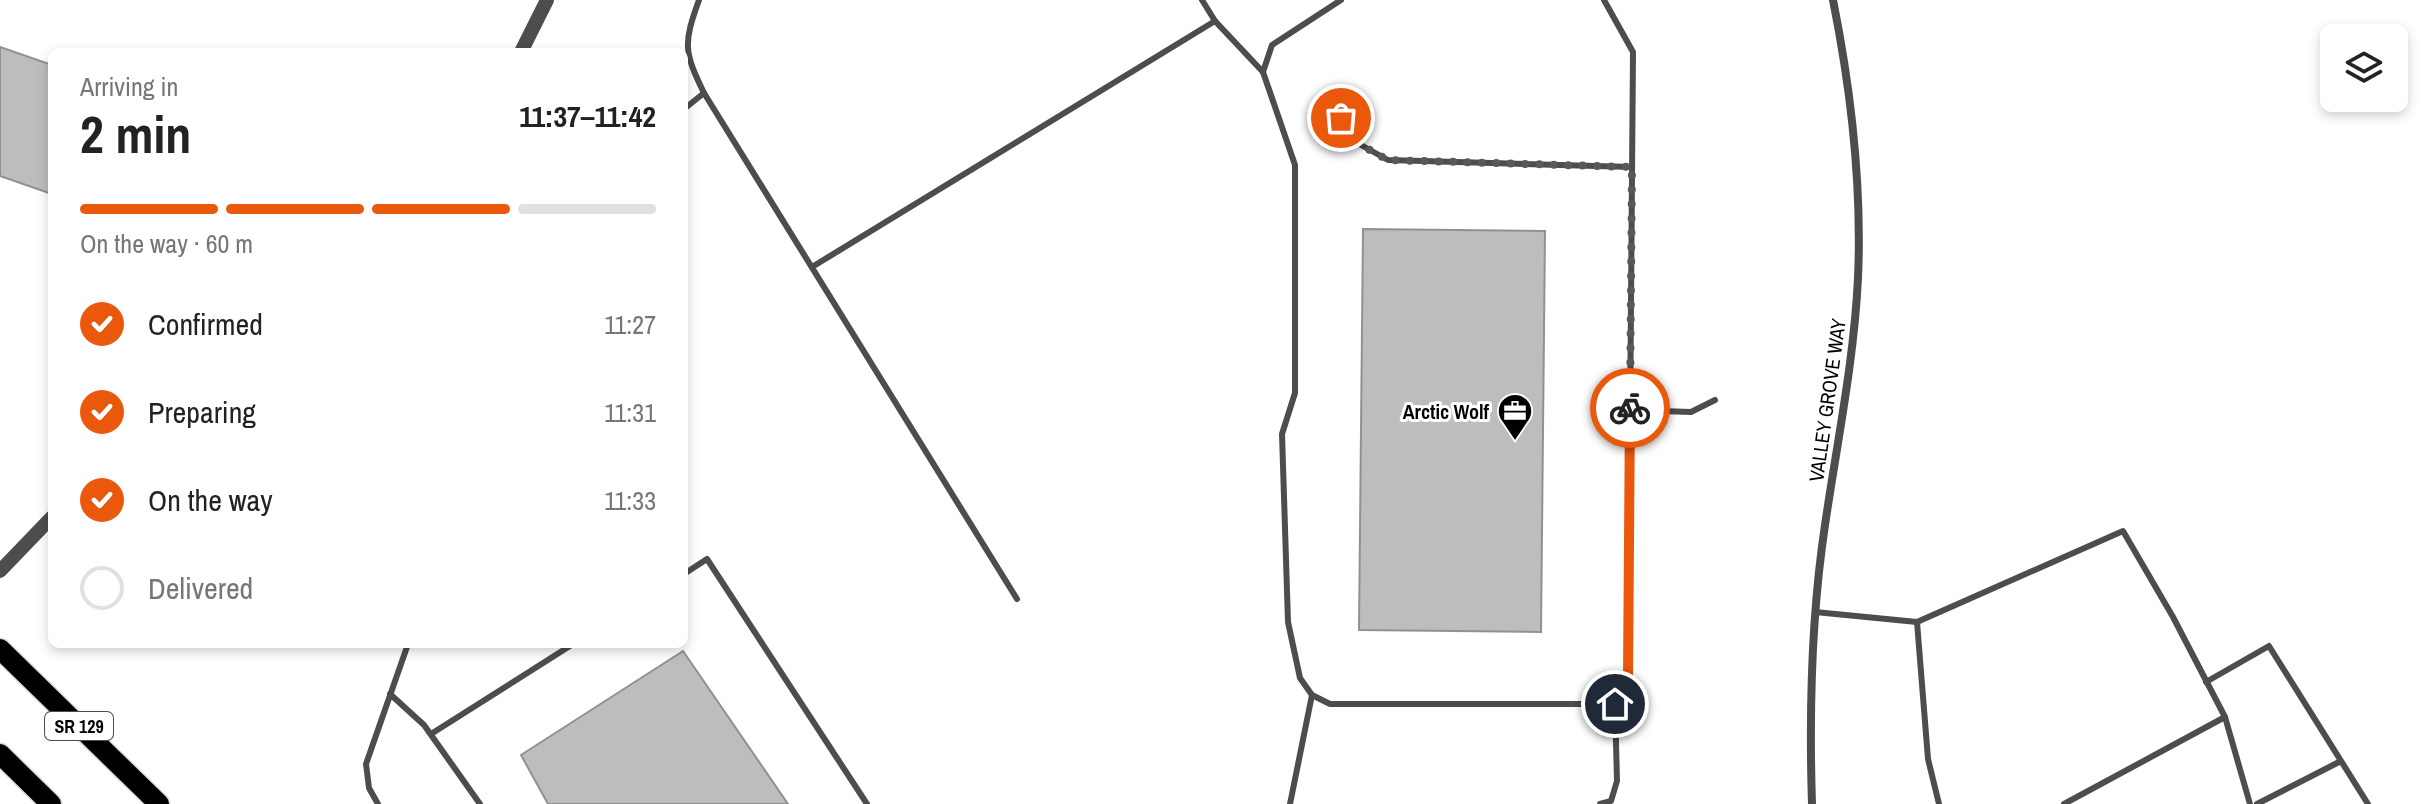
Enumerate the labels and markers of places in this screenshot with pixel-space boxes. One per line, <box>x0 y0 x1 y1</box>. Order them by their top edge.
pin <box>1307 84 1375 152</box>
office icon: Arctic Wolf <box>1496 392 1534 442</box>
place label: Arctic Wolf <box>1403 398 1490 425</box>
pin <box>1581 670 1649 738</box>

